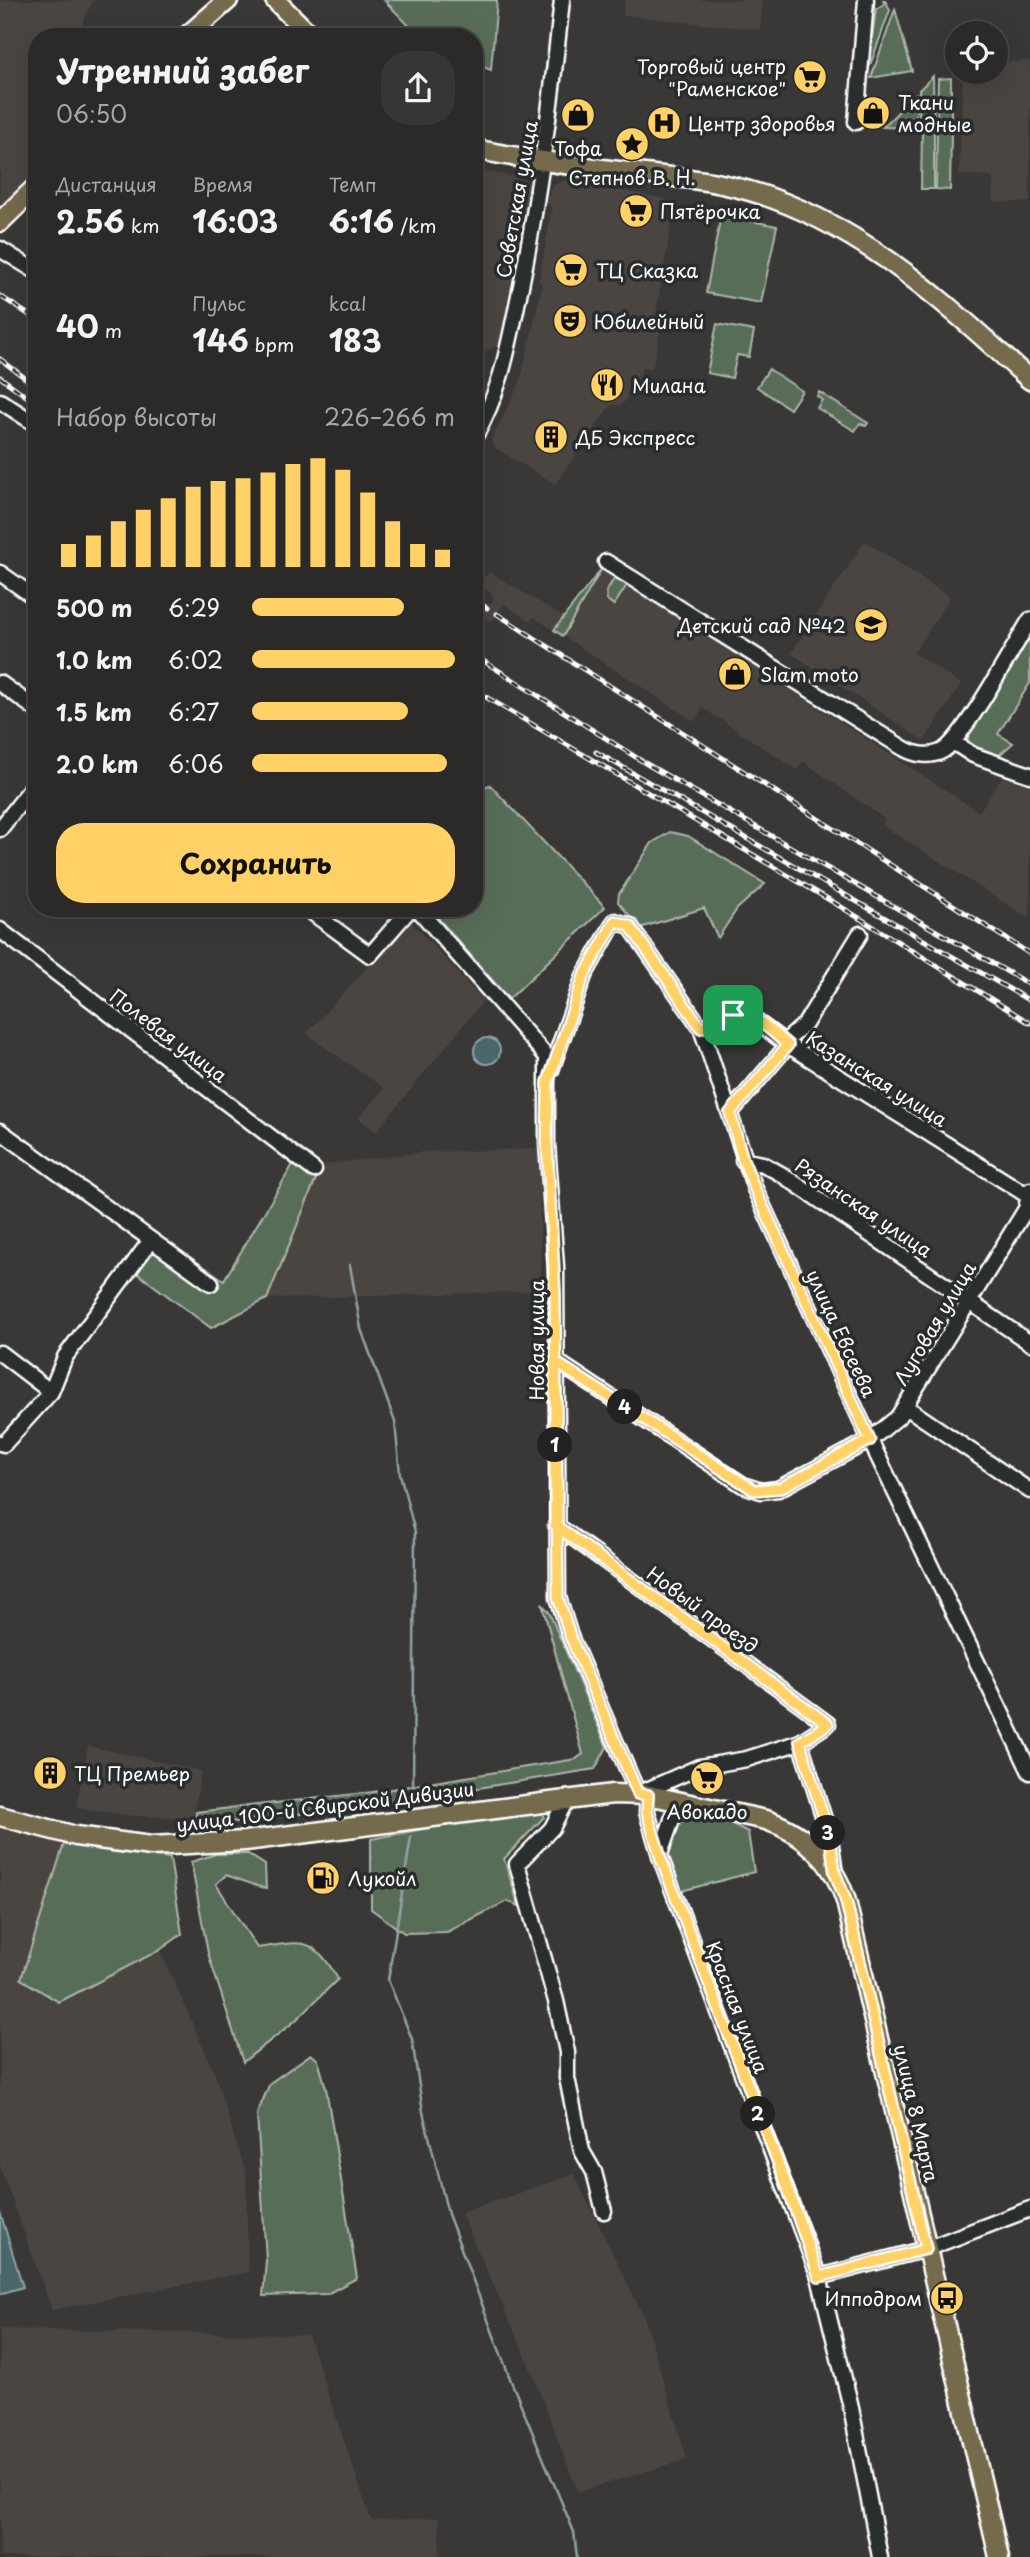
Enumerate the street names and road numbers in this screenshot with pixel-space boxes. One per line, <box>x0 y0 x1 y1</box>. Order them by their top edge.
street label: Советская улица <box>488 118 544 280</box>
street label: Полевая улица <box>104 982 234 1089</box>
street label: Казанская улица <box>801 1023 953 1133</box>
street label: Рязанская улица <box>790 1151 938 1263</box>
street label: Луговая улица <box>886 1256 982 1390</box>
street label: улица Евсеева <box>800 1264 884 1402</box>
street label: Новая улица <box>522 1279 550 1400</box>
street label: Новый проезд <box>641 1559 765 1659</box>
street label: улица 100-й Свирской Дивизии <box>175 1774 475 1838</box>
street label: Красная улица <box>700 1937 776 2077</box>
street label: улица 8 Марта <box>888 2041 947 2185</box>

